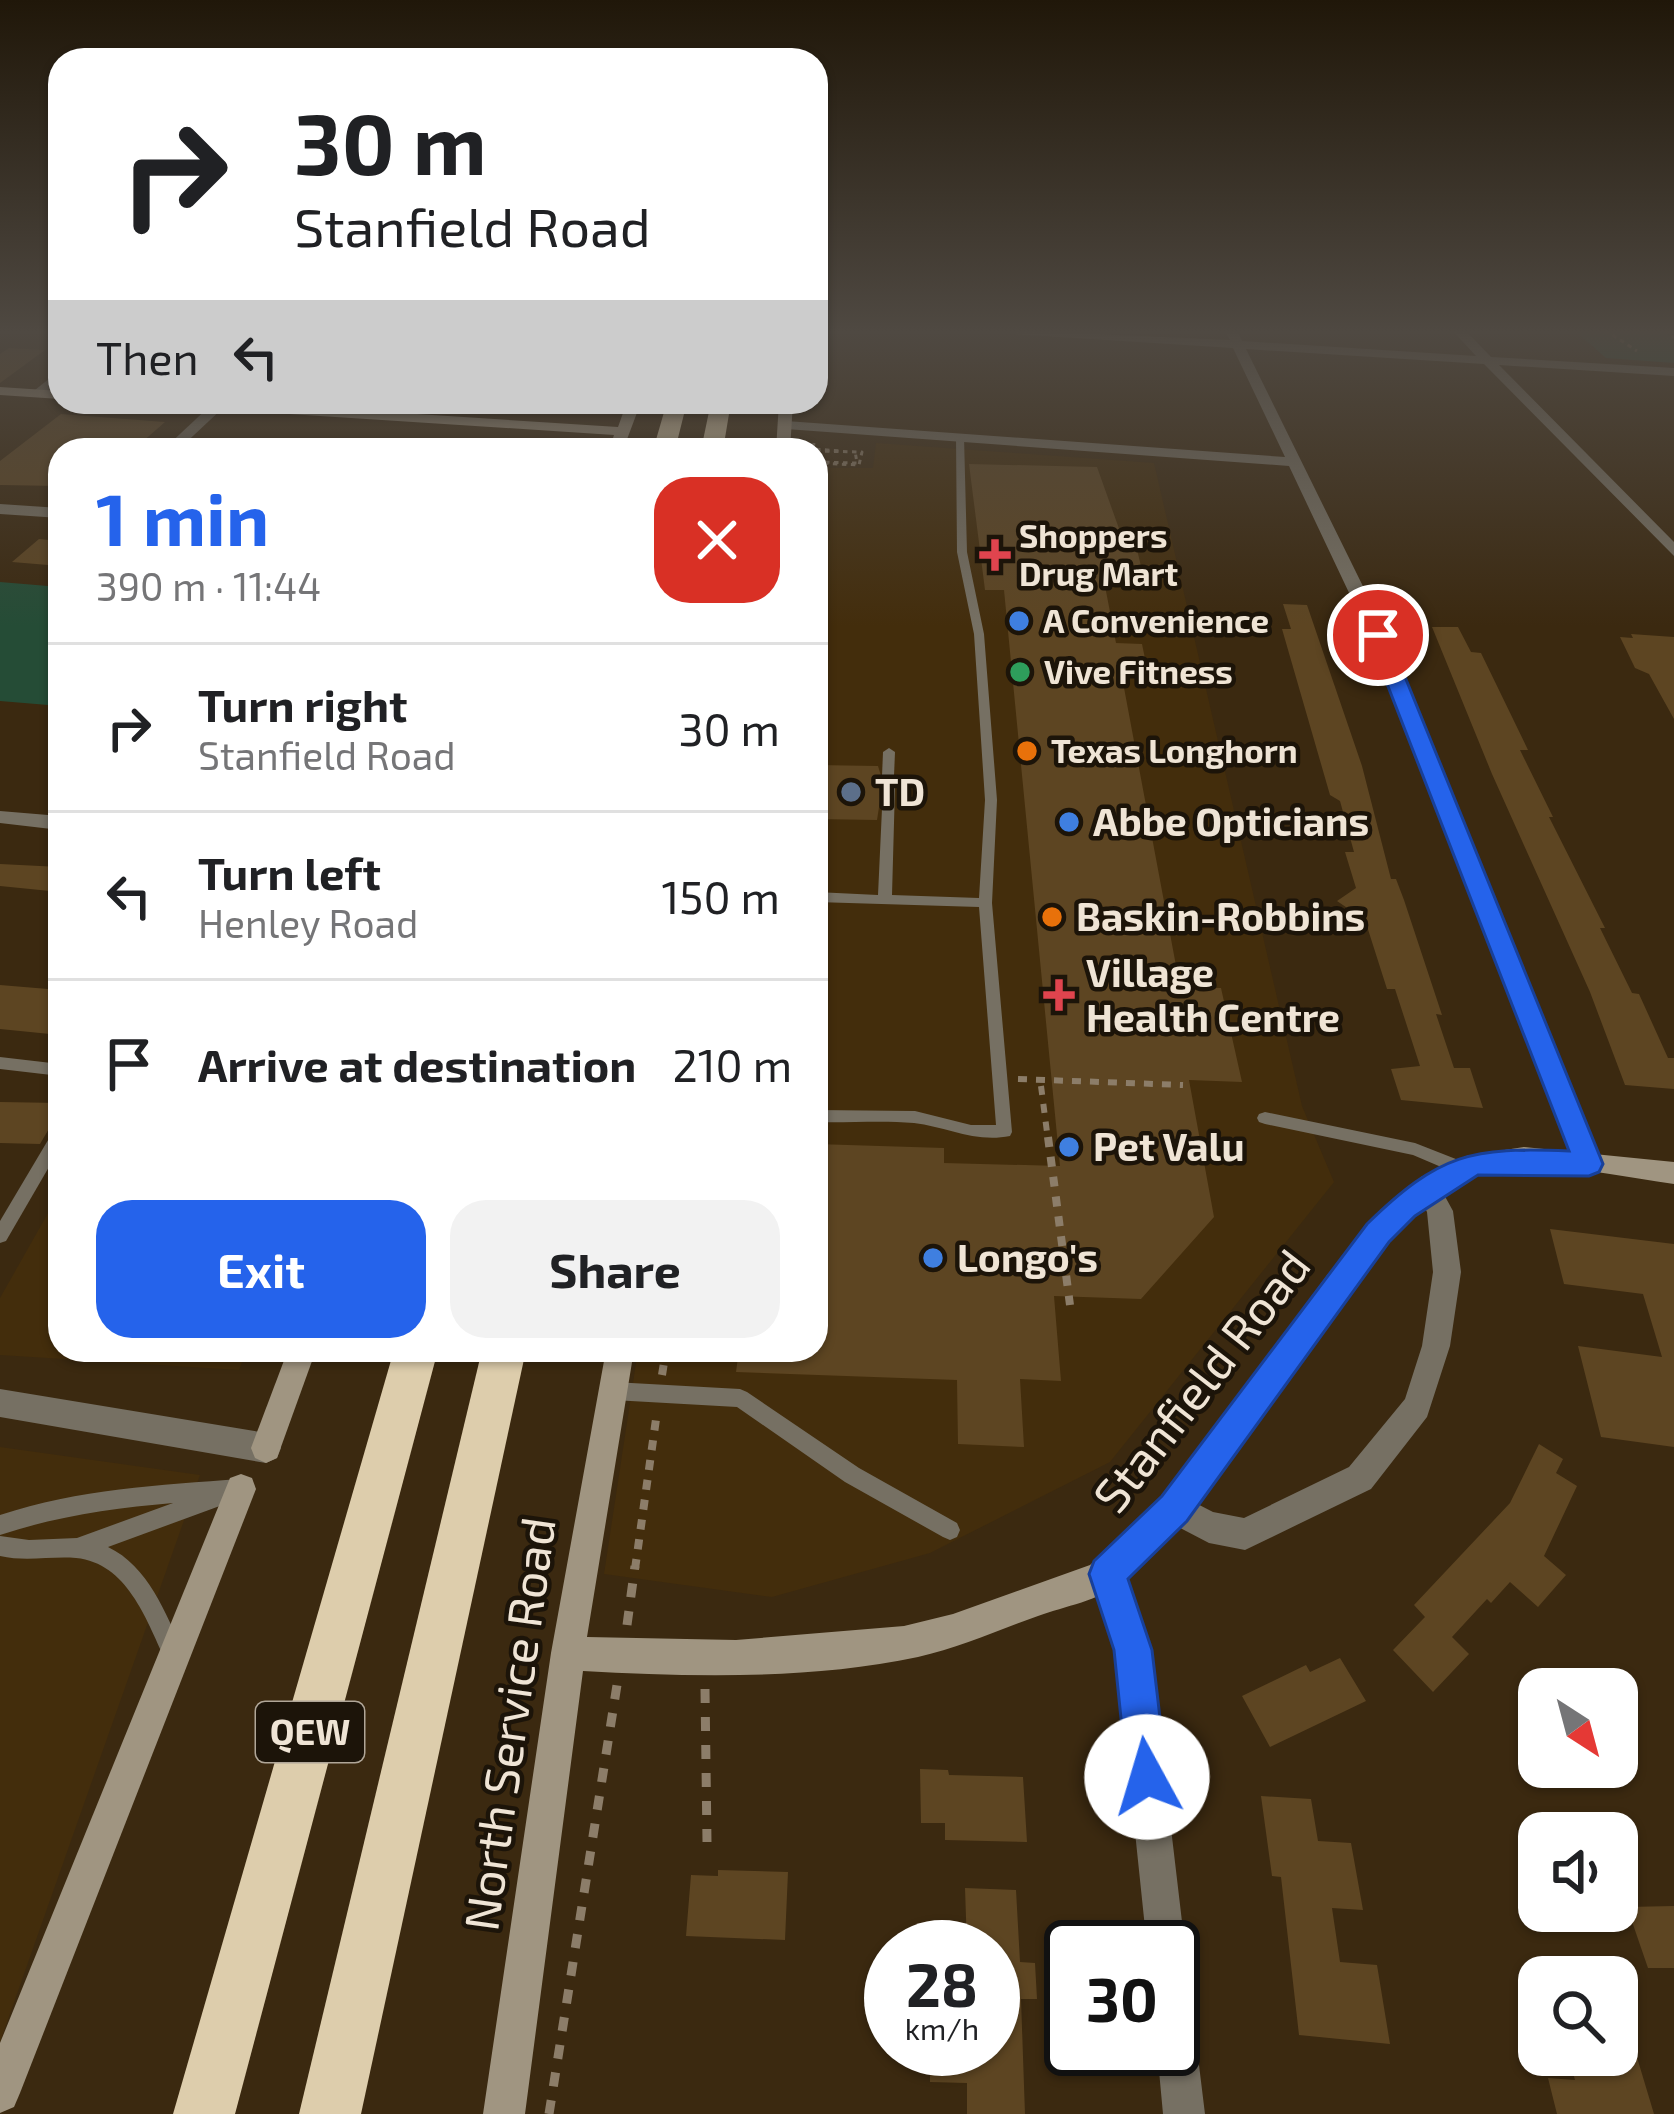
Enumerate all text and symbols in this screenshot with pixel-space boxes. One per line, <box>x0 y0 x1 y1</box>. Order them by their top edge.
text: 30 m <box>294 91 487 192</box>
icon: right <box>96 96 252 252</box>
text: Stanfield Road <box>294 193 651 258</box>
icon: left <box>223 324 289 390</box>
text: Then <box>96 330 199 384</box>
text: 1 min <box>96 474 269 560</box>
button: close <box>654 477 780 603</box>
place label: Shoppers Drug Mart <box>1019 515 1178 593</box>
marker: Shoppers Drug Mart <box>982 542 1008 568</box>
text: 390 m · 11:44 <box>96 562 321 609</box>
pin <box>1327 584 1429 686</box>
place label: A Convenience <box>1043 600 1269 640</box>
icon: arrive <box>1345 602 1411 668</box>
marker: A Convenience <box>1006 608 1032 634</box>
place label: Vive Fitness <box>1044 651 1233 691</box>
marker: Vive Fitness <box>1007 659 1033 685</box>
text: Turn right <box>198 677 407 731</box>
icon: right <box>96 695 162 761</box>
text: 30 m <box>678 701 780 755</box>
place label: Texas Longhorn <box>1051 730 1298 770</box>
text: Stanfield Road <box>198 731 456 778</box>
marker: Texas Longhorn <box>1014 738 1040 764</box>
place label: TD <box>875 767 925 814</box>
marker: TD <box>838 779 864 805</box>
place label: Abbe Opticians <box>1093 797 1369 844</box>
marker: Abbe Opticians <box>1056 809 1082 835</box>
text: Turn left <box>198 845 381 899</box>
icon: left <box>96 863 162 929</box>
text: 150 m <box>661 869 780 923</box>
place label: Baskin-Robbins <box>1076 892 1365 939</box>
text: Henley Road <box>198 899 418 946</box>
marker: Baskin-Robbins <box>1039 904 1065 930</box>
place label: Village Health Centre <box>1086 948 1340 1040</box>
marker: Village Health Centre <box>1043 979 1075 1011</box>
icon: arrive <box>96 1031 162 1097</box>
text: Arrive at destination <box>198 1037 636 1091</box>
text: 210 m <box>672 1037 792 1091</box>
place label: Pet Valu <box>1093 1122 1245 1169</box>
marker: Pet Valu <box>1056 1134 1082 1160</box>
button: Exit <box>96 1200 426 1338</box>
button: Share <box>450 1200 780 1338</box>
place label: Longo's <box>957 1233 1098 1280</box>
street label: Stanfield Road <box>1080 1237 1321 1523</box>
marker: Longo's <box>920 1245 946 1271</box>
street label: North Service Road <box>450 1513 566 1934</box>
north arrow <box>1518 1668 1638 1788</box>
map controls <box>1518 1668 1638 2076</box>
road number: QEW <box>256 1702 364 1762</box>
position arrow <box>1084 1714 1210 1840</box>
button: sound <box>1518 1812 1638 1932</box>
speed limit sign: 30 <box>1044 1920 1200 2076</box>
text: 28 <box>906 1947 978 2019</box>
button: search <box>1518 1956 1638 2076</box>
text: km/h <box>905 2010 979 2046</box>

